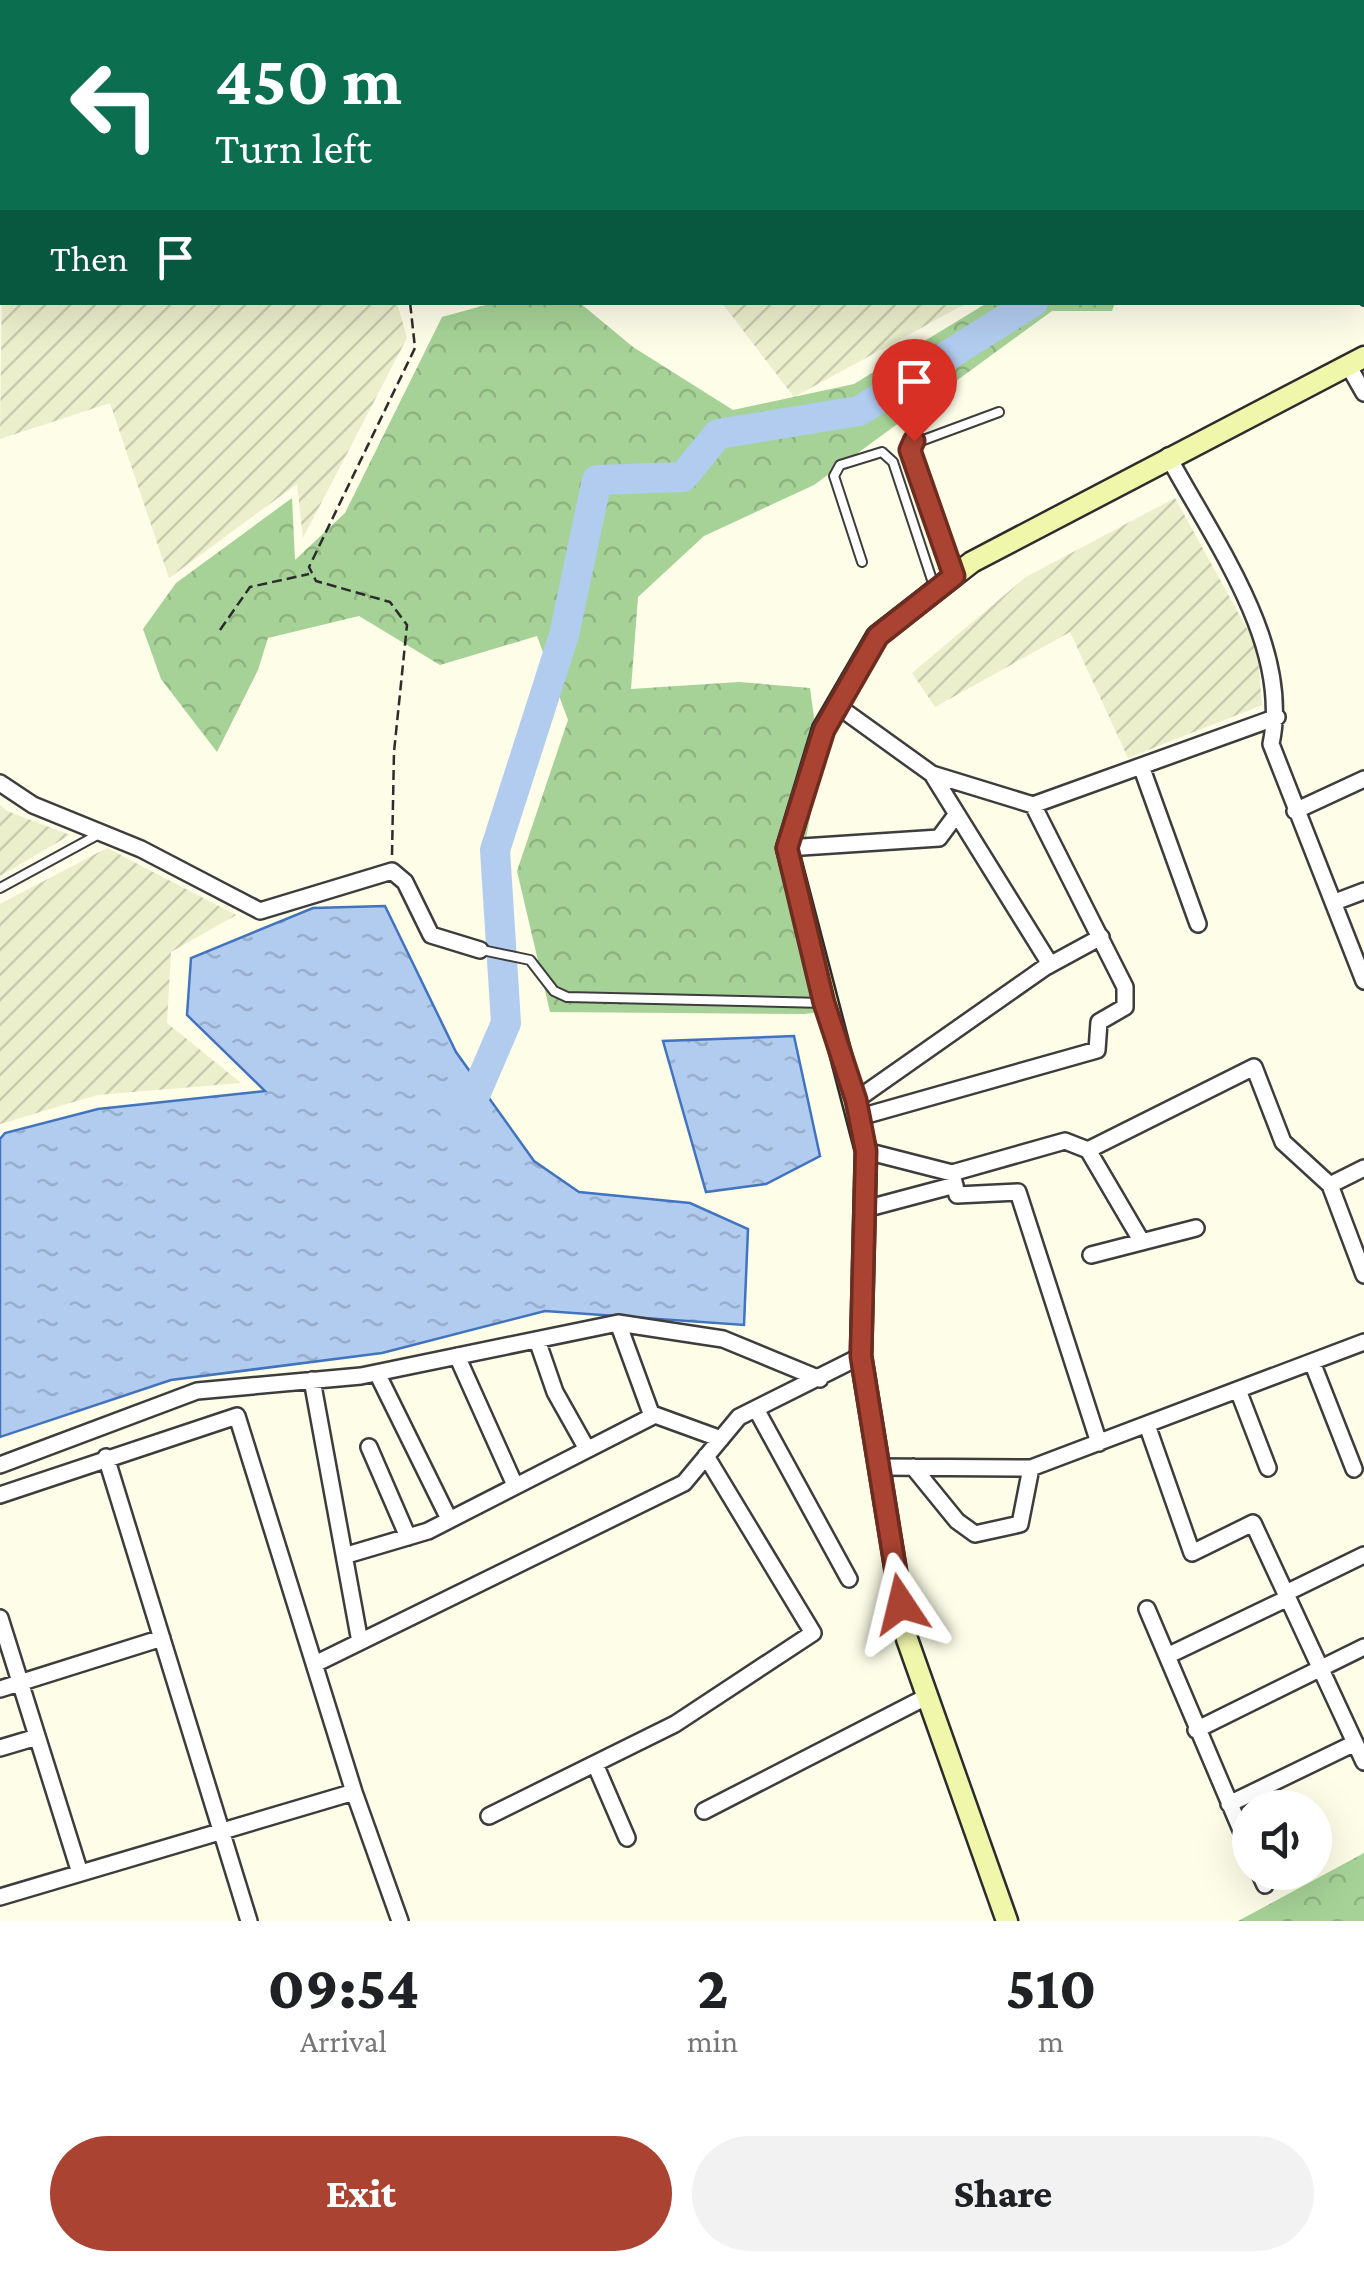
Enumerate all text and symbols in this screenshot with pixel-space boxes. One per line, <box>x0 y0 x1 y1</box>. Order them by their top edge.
icon: left <box>50 40 180 170</box>
text: 450 m <box>215 41 402 119</box>
text: Turn left <box>215 123 372 173</box>
icon: arrive <box>148 230 203 285</box>
text: Then <box>50 237 128 279</box>
pin <box>872 339 957 442</box>
icon: arrive <box>887 354 942 409</box>
position arrow <box>849 1552 953 1656</box>
map controls <box>1232 1790 1332 1890</box>
button: sound <box>1232 1790 1332 1890</box>
text: 09:54 <box>268 1954 419 2021</box>
text: 2 <box>697 1954 728 2021</box>
text: 510 <box>1006 1954 1096 2021</box>
text: Arrival <box>300 2023 387 2059</box>
text: min <box>687 2023 738 2059</box>
text: m <box>1038 2023 1064 2059</box>
button: Exit <box>50 2136 672 2251</box>
button: Share <box>692 2136 1314 2251</box>

